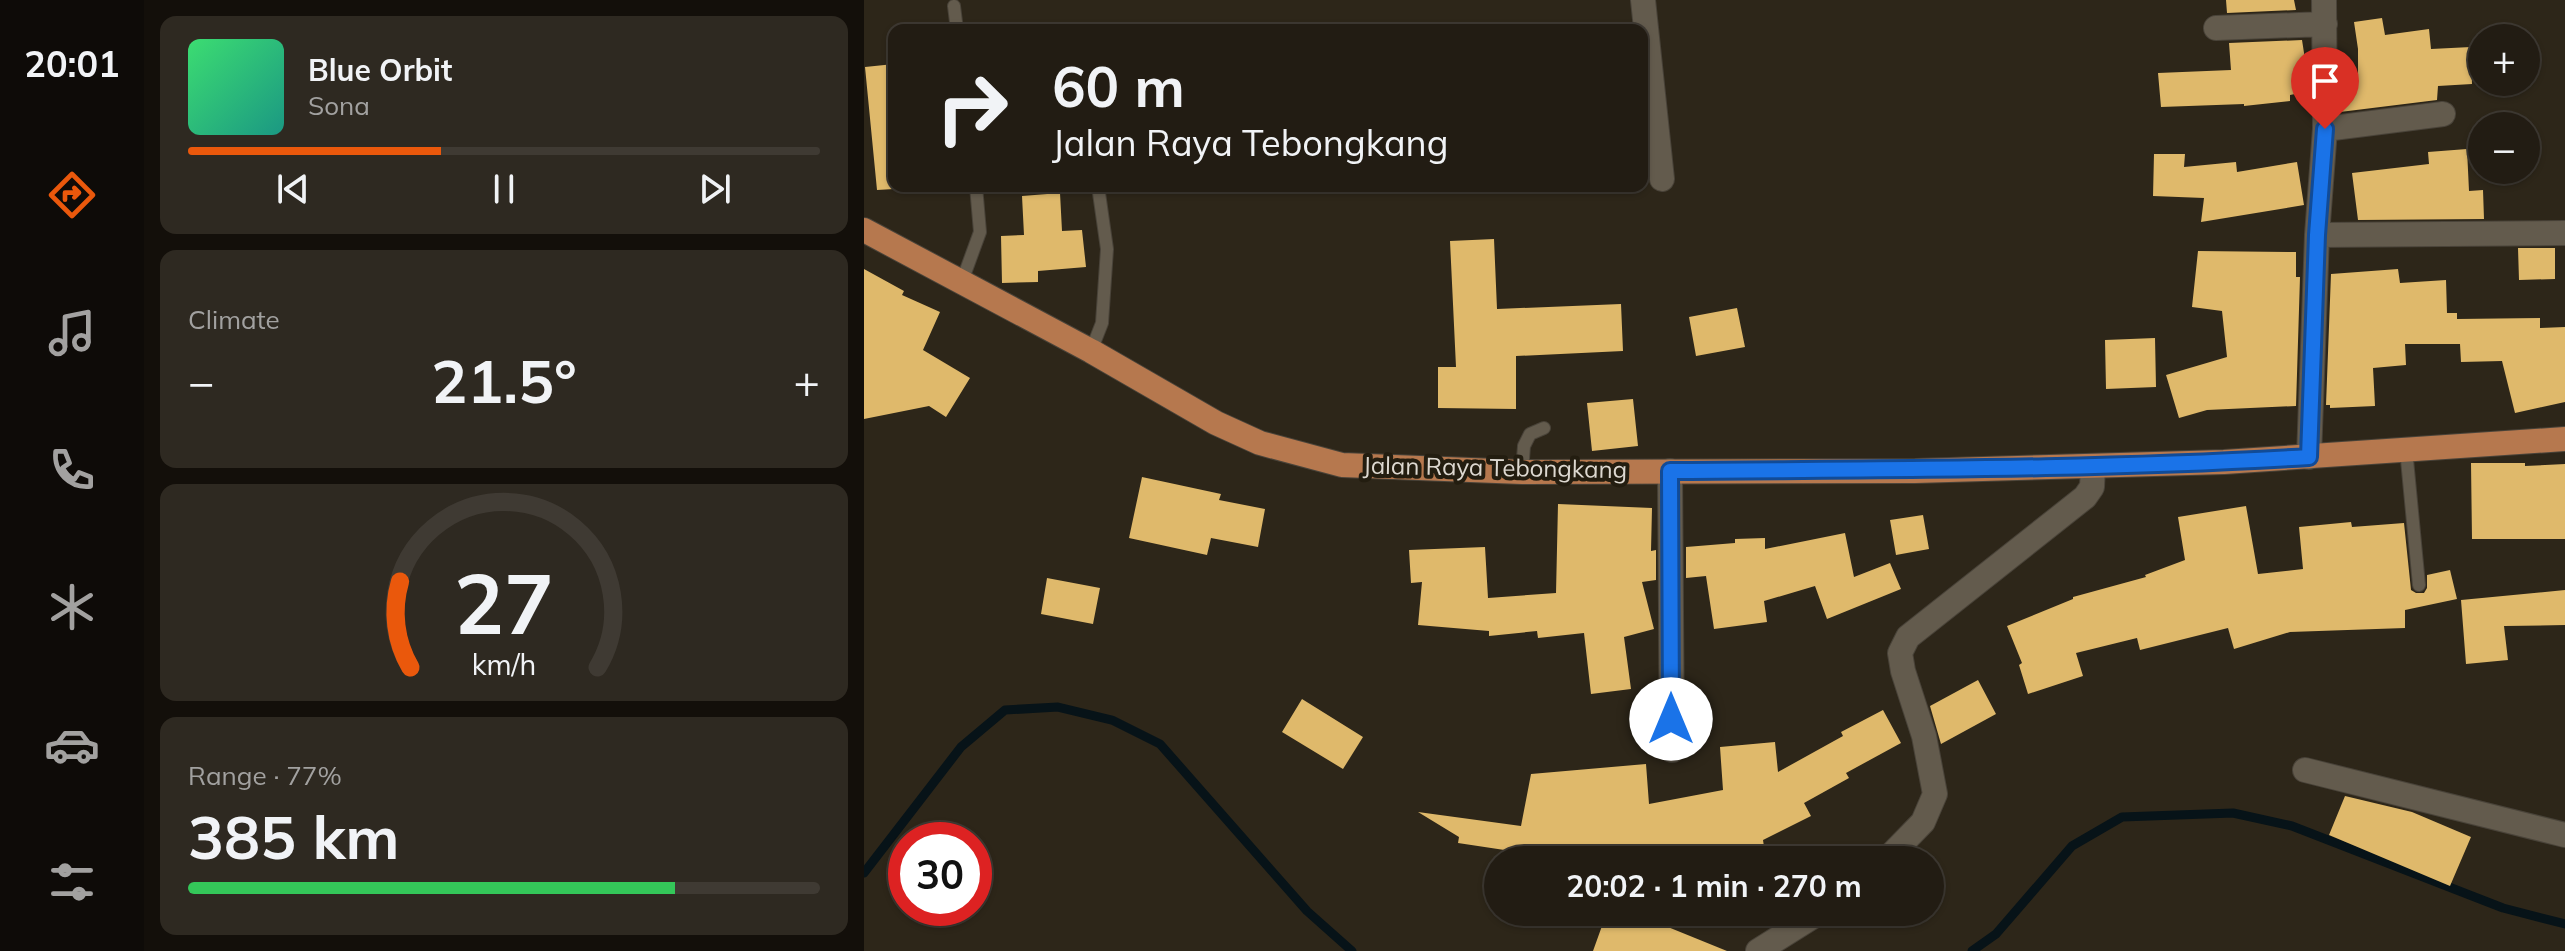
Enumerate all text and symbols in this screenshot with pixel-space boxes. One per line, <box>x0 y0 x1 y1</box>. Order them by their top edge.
map controls <box>2468 24 2540 184</box>
button: + <box>2468 24 2540 96</box>
text: 20:01 <box>24 41 120 86</box>
pin <box>2291 47 2359 129</box>
text: Blue Orbit <box>308 51 452 89</box>
text: 60 m <box>1052 51 1185 121</box>
icon: right <box>920 56 1024 160</box>
icon: arrive <box>2303 59 2347 103</box>
text: Sona <box>308 89 370 122</box>
button: − <box>2468 112 2540 184</box>
text: Jalan Raya Tebongkang <box>1052 120 1448 165</box>
icon: directions <box>44 167 100 223</box>
icon: previous <box>271 167 315 211</box>
icon: pause <box>482 167 526 211</box>
icon: next <box>693 167 737 211</box>
text: Climate <box>188 303 280 336</box>
icon: music <box>44 305 100 361</box>
text: 21.5° <box>431 343 577 418</box>
text: − <box>188 354 214 409</box>
text: + <box>794 354 820 409</box>
icon: phone <box>44 442 100 498</box>
street label: Jalan Raya Tebongkang <box>1363 450 1627 484</box>
text: 27 <box>454 550 554 655</box>
icon: climate <box>44 579 100 635</box>
text: km/h <box>472 647 536 683</box>
position arrow <box>1629 677 1713 761</box>
icon: car <box>44 717 100 773</box>
text: Range · 77% <box>188 759 342 792</box>
text: 385 km <box>188 799 400 874</box>
speed limit sign: 30 <box>888 822 992 926</box>
icon: filters <box>44 854 100 910</box>
text: 20:02 · 1 min · 270 m <box>1566 867 1862 905</box>

